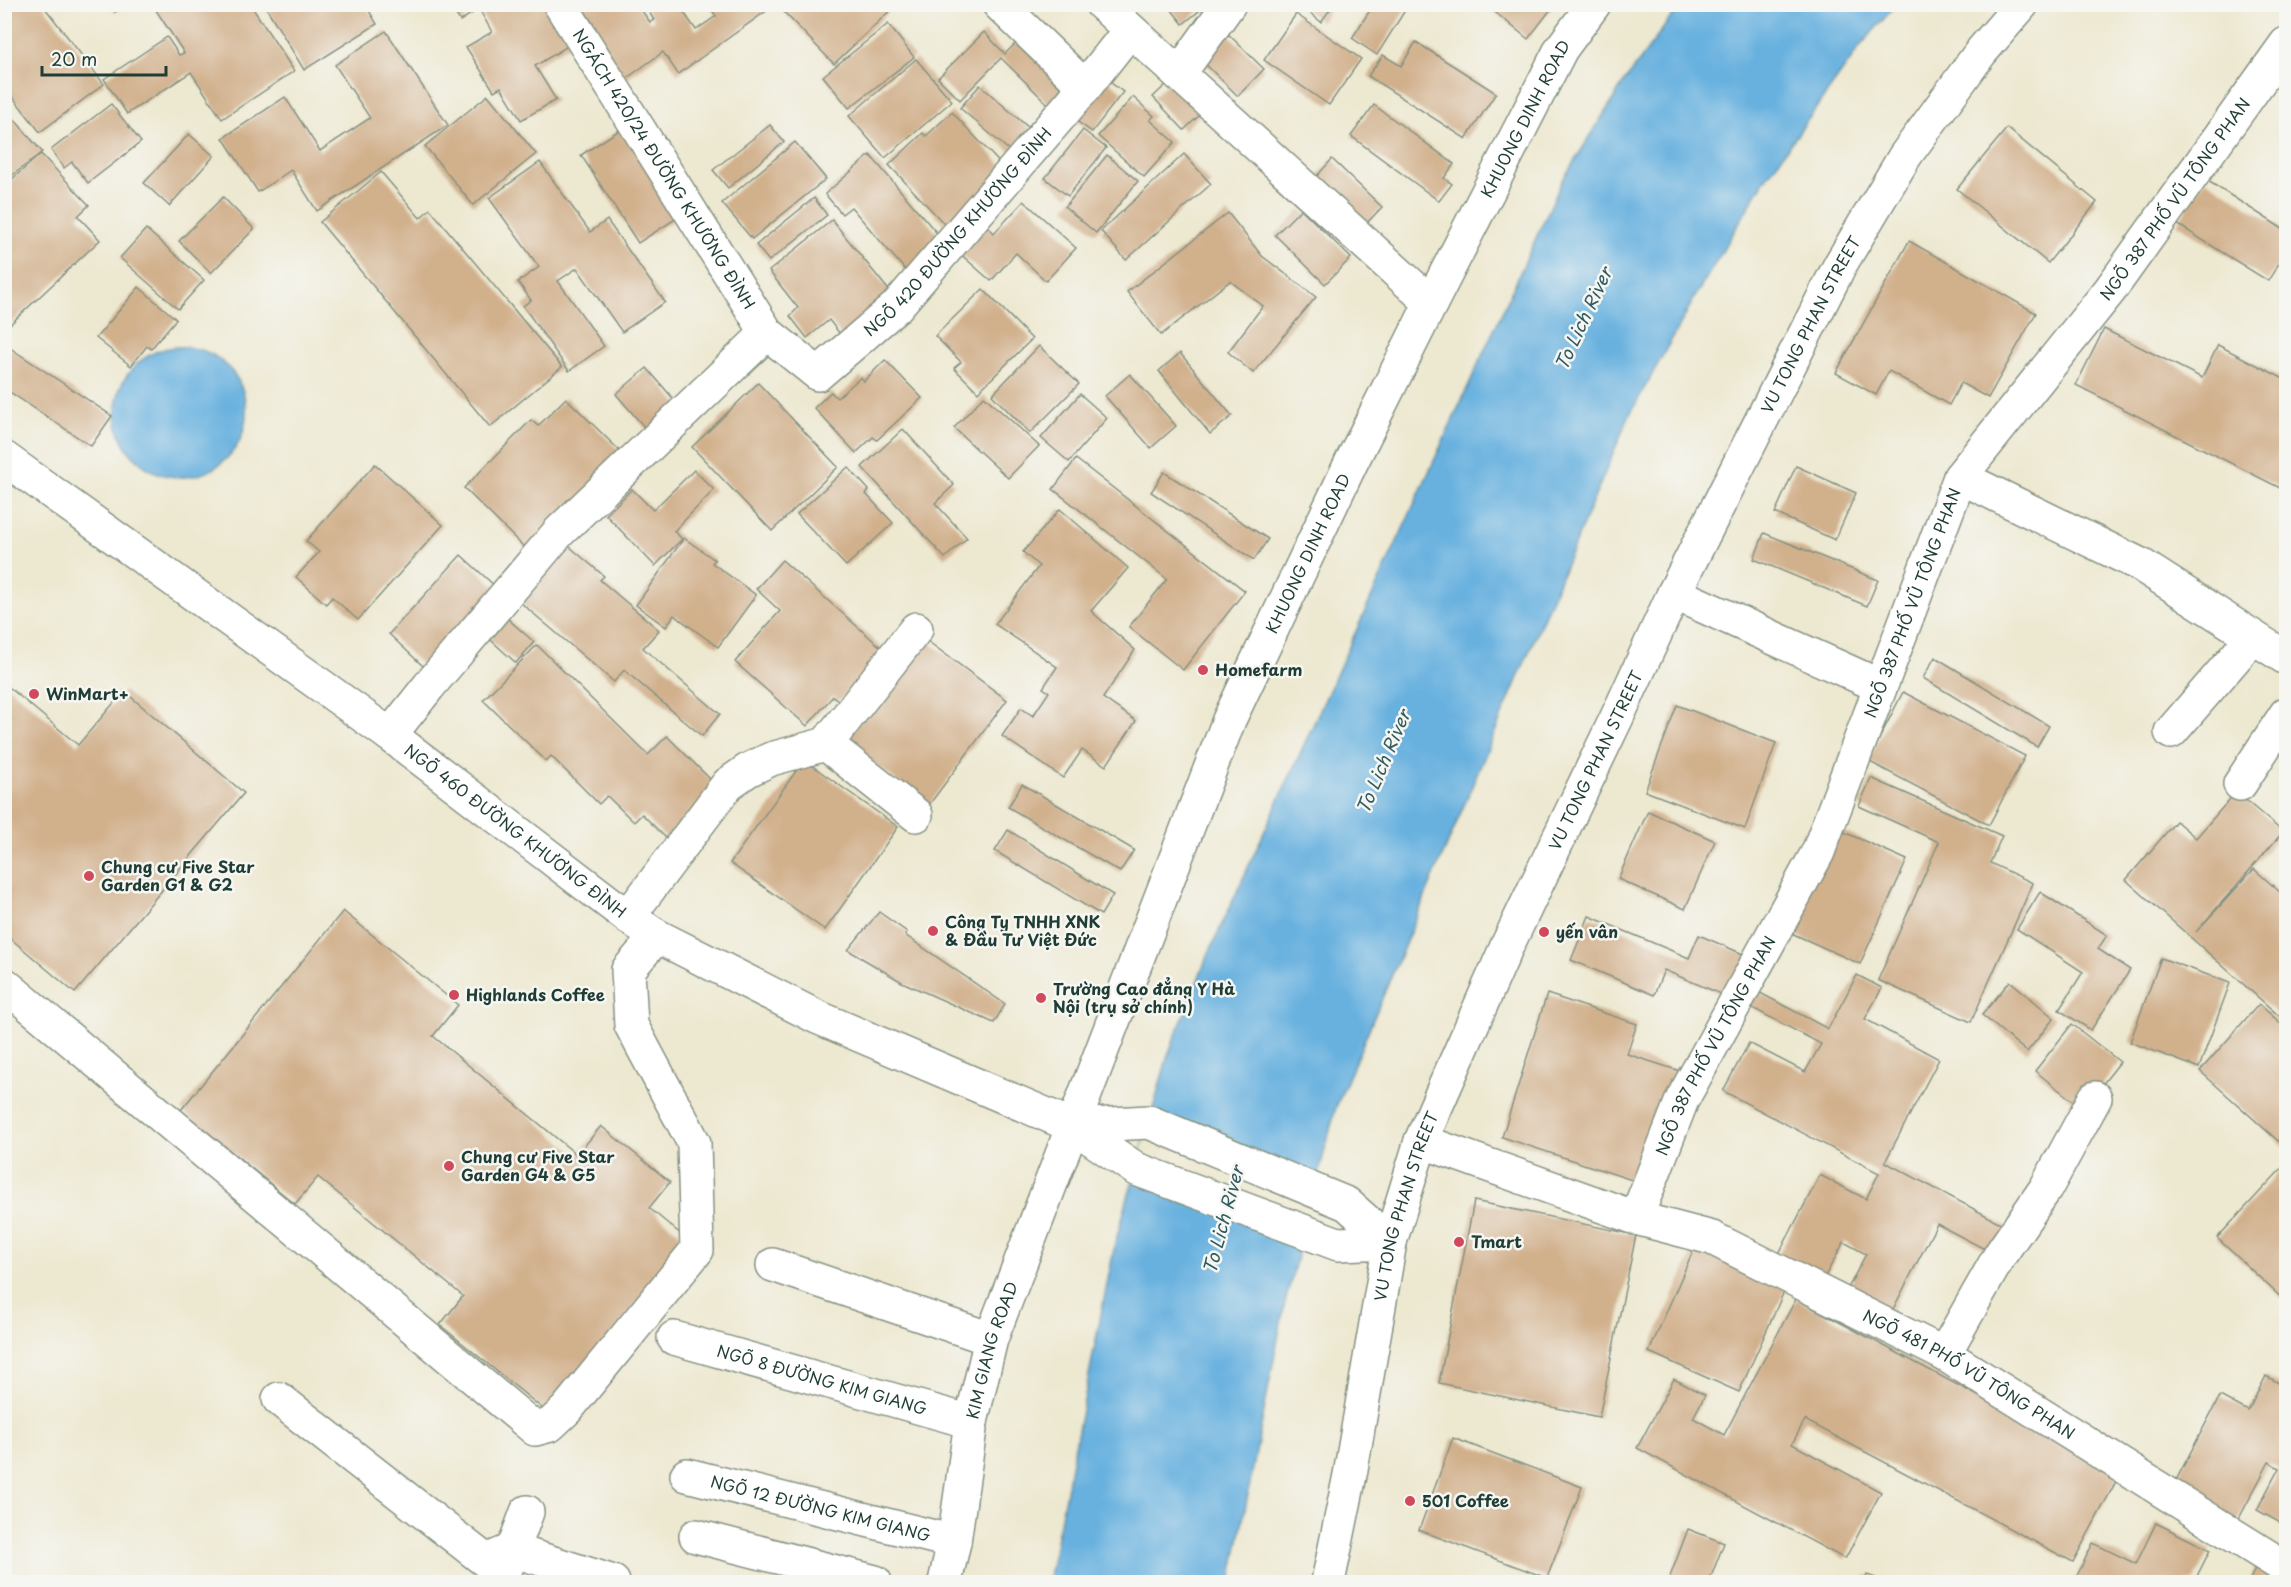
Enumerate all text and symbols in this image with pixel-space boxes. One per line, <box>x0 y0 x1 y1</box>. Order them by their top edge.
street label: NGÁCH 420/24 ĐƯỜNG KHƯƠNG ĐÌNH <box>567 24 762 313</box>
street label: KHUONG DINH ROAD <box>1474 34 1575 202</box>
scale bar <box>42 39 166 77</box>
text: 20 m <box>51 45 97 72</box>
street label: NGÕ 387 PHỐ VŨ TÔNG PHAN <box>2093 92 2255 305</box>
street label: NGÕ 420 ĐƯỜNG KHƯƠNG ĐÌNH <box>858 121 1057 341</box>
street label: VU TONG PHAN STREET <box>1754 231 1866 417</box>
water label: To Lich River <box>1547 260 1619 374</box>
street label: KHUONG DINH ROAD <box>1259 469 1355 637</box>
street label: NGÕ 387 PHỐ VŨ TÔNG PHAN <box>1857 484 1966 721</box>
place label: Homefarm <box>1215 657 1303 681</box>
marker: Homefarm <box>1196 663 1210 677</box>
street label: VU TONG PHAN STREET <box>1542 666 1648 854</box>
place label: WinMart+ <box>46 681 129 705</box>
marker: WinMart+ <box>27 687 41 701</box>
water label: To Lich River <box>1349 703 1418 817</box>
street label: NGÕ 460 ĐƯỜNG KHƯƠNG ĐÌNH <box>400 737 632 923</box>
place label: Chung cư Five Star Garden G1 & G2 <box>101 854 255 896</box>
marker: Chung cư Five Star Garden G1 & G2 <box>82 869 96 883</box>
place label: Công Ty TNHH XNK & Đầu Tư Việt Đức <box>945 909 1100 951</box>
place label: yến vân <box>1556 919 1618 943</box>
marker: Công Ty TNHH XNK & Đầu Tư Việt Đức <box>926 924 940 938</box>
marker: yến vân <box>1537 925 1551 939</box>
street label: NGÕ 387 PHỐ VŨ TÔNG PHAN <box>1649 931 1781 1159</box>
place label: Trường Cao đẳng Y Hà Nội (trụ sở chính) <box>1053 976 1235 1018</box>
place label: Highlands Coffee <box>466 982 605 1006</box>
marker: Highlands Coffee <box>447 988 461 1002</box>
marker: Trường Cao đẳng Y Hà Nội (trụ sở chính) <box>1034 991 1048 1005</box>
street label: VU TONG PHAN STREET <box>1367 1107 1443 1303</box>
place label: Chung cư Five Star Garden G4 & G5 <box>461 1144 615 1186</box>
marker: Chung cư Five Star Garden G4 & G5 <box>442 1159 456 1173</box>
water label: To Lich River <box>1195 1160 1251 1276</box>
place label: Tmart <box>1471 1229 1522 1253</box>
marker: Tmart <box>1452 1235 1466 1249</box>
street label: KIM GIANG ROAD <box>959 1278 1023 1421</box>
street label: NGÕ 481 PHỐ VŨ TÔNG PHAN <box>1859 1302 2080 1444</box>
street label: NGÕ 8 ĐƯỜNG KIM GIANG <box>714 1338 931 1420</box>
street label: NGÕ 12 ĐƯỜNG KIM GIANG <box>708 1468 934 1547</box>
place label: 501 Coffee <box>1422 1488 1509 1512</box>
marker: 501 Coffee <box>1403 1494 1417 1508</box>

